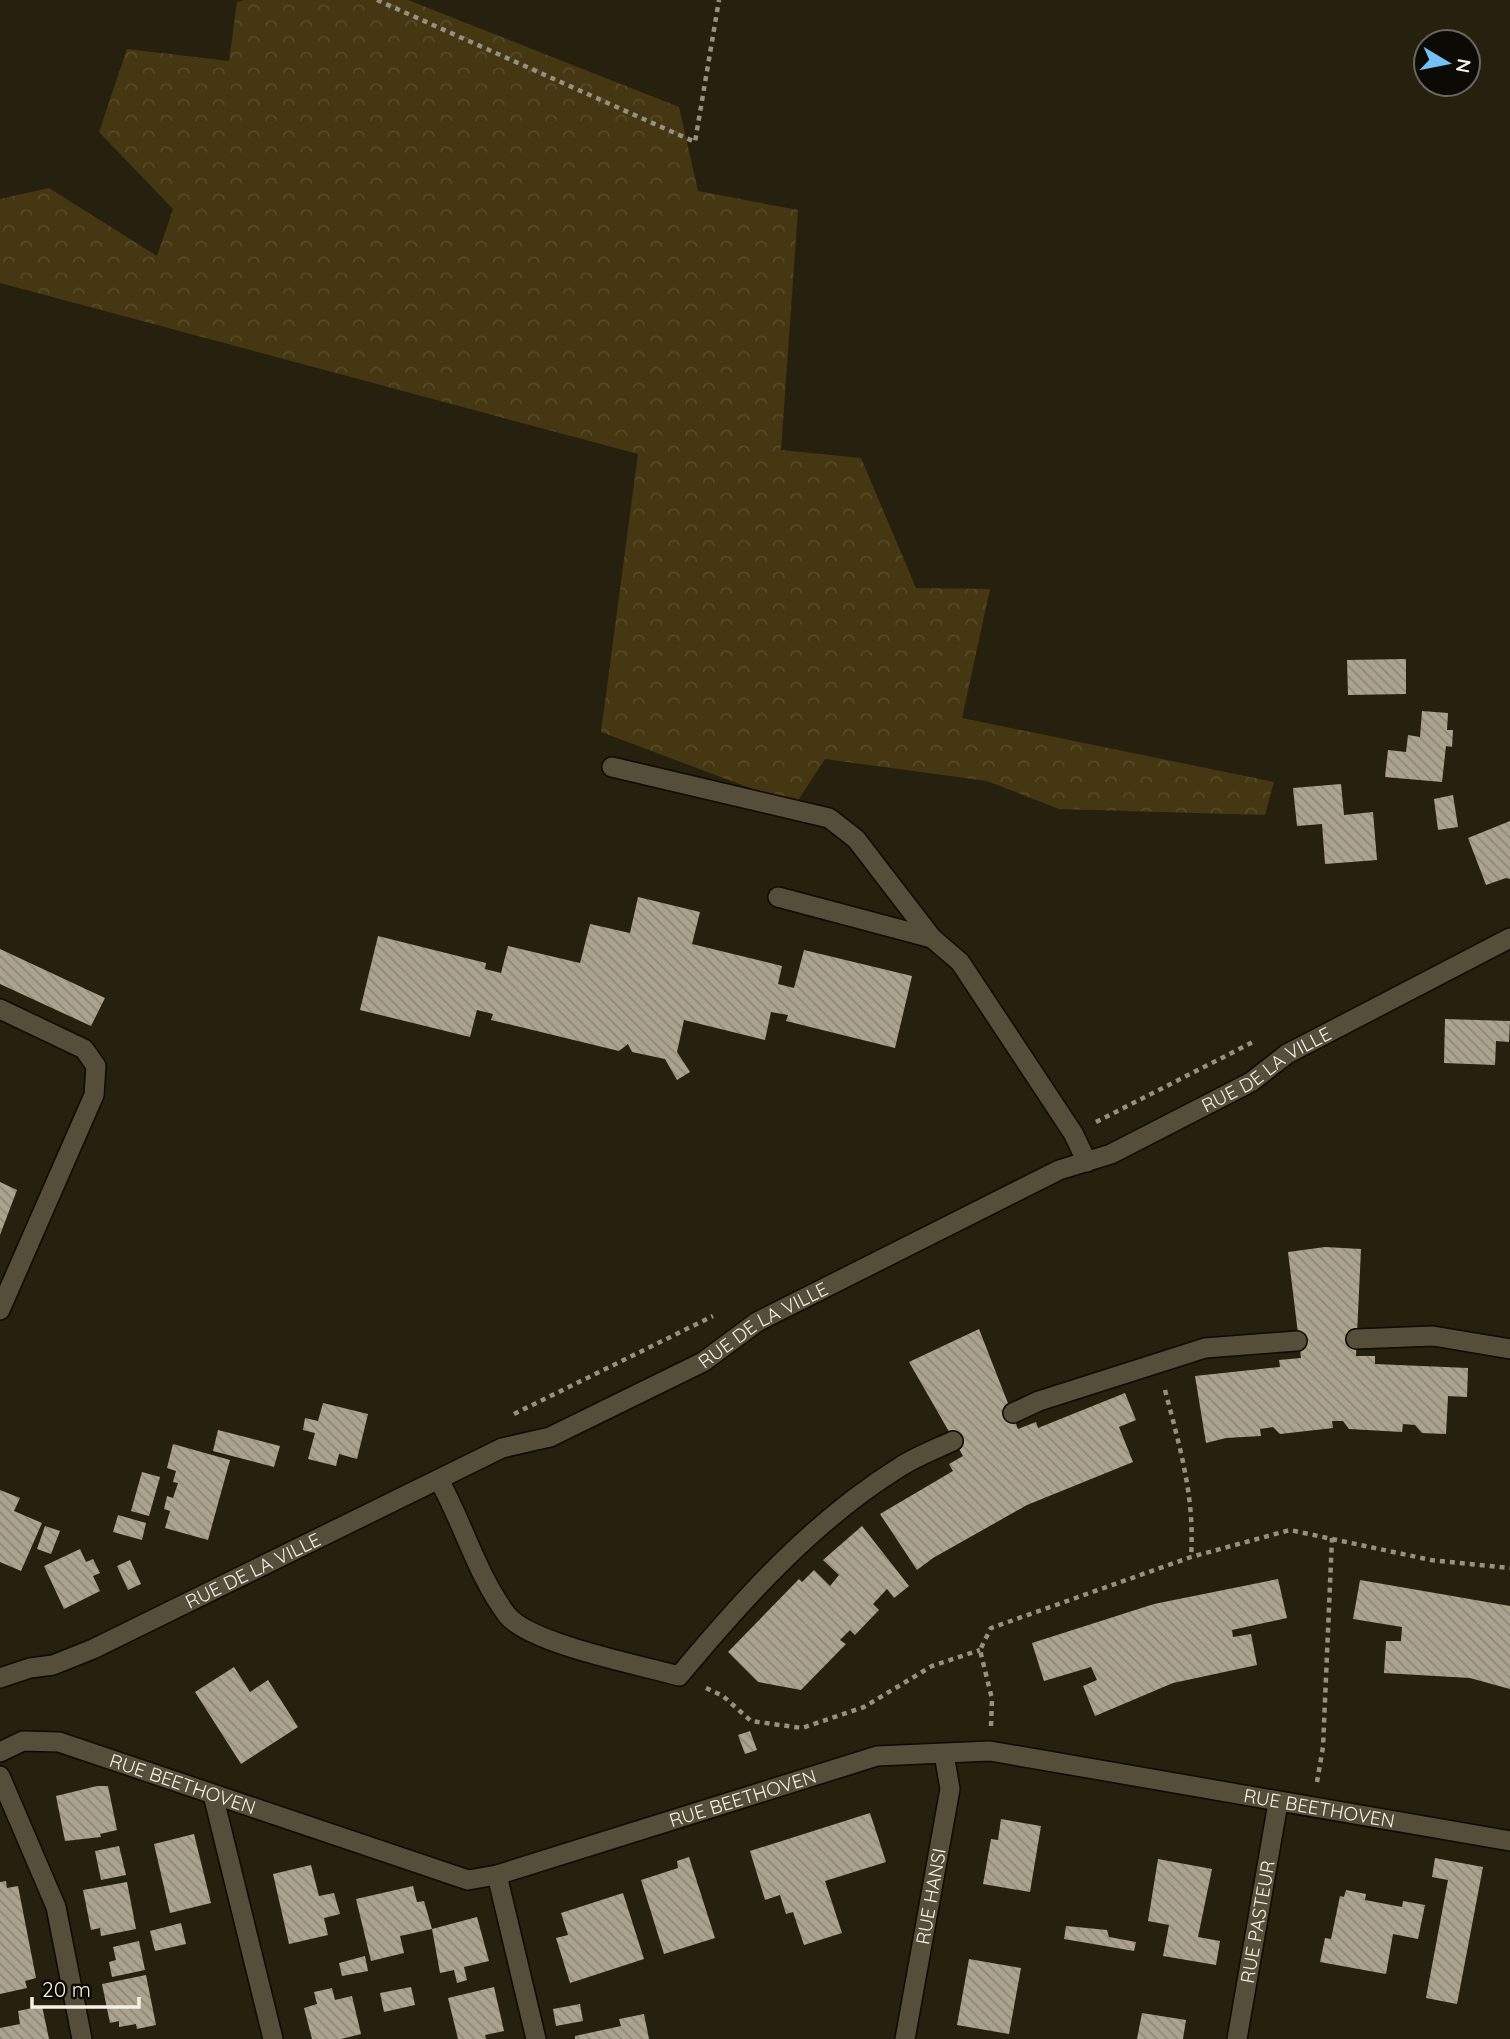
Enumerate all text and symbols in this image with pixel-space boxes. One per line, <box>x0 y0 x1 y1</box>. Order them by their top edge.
north arrow <box>1412 28 1482 98</box>
text: N <box>1451 57 1477 75</box>
street label: RUE DE LA VILLE <box>1197 1021 1335 1118</box>
street label: RUE DE LA VILLE <box>693 1276 832 1374</box>
street label: RUE DE LA VILLE <box>181 1527 324 1614</box>
street label: RUE BEETHOVEN <box>106 1748 259 1820</box>
street label: RUE BEETHOVEN <box>666 1764 819 1832</box>
street label: RUE BEETHOVEN <box>1242 1783 1397 1833</box>
street label: RUE HANSI <box>910 1846 951 1946</box>
street label: RUE PASTEUR <box>1235 1858 1280 1985</box>
scale bar <box>32 1966 138 2010</box>
text: 20 m <box>42 1976 91 2002</box>

